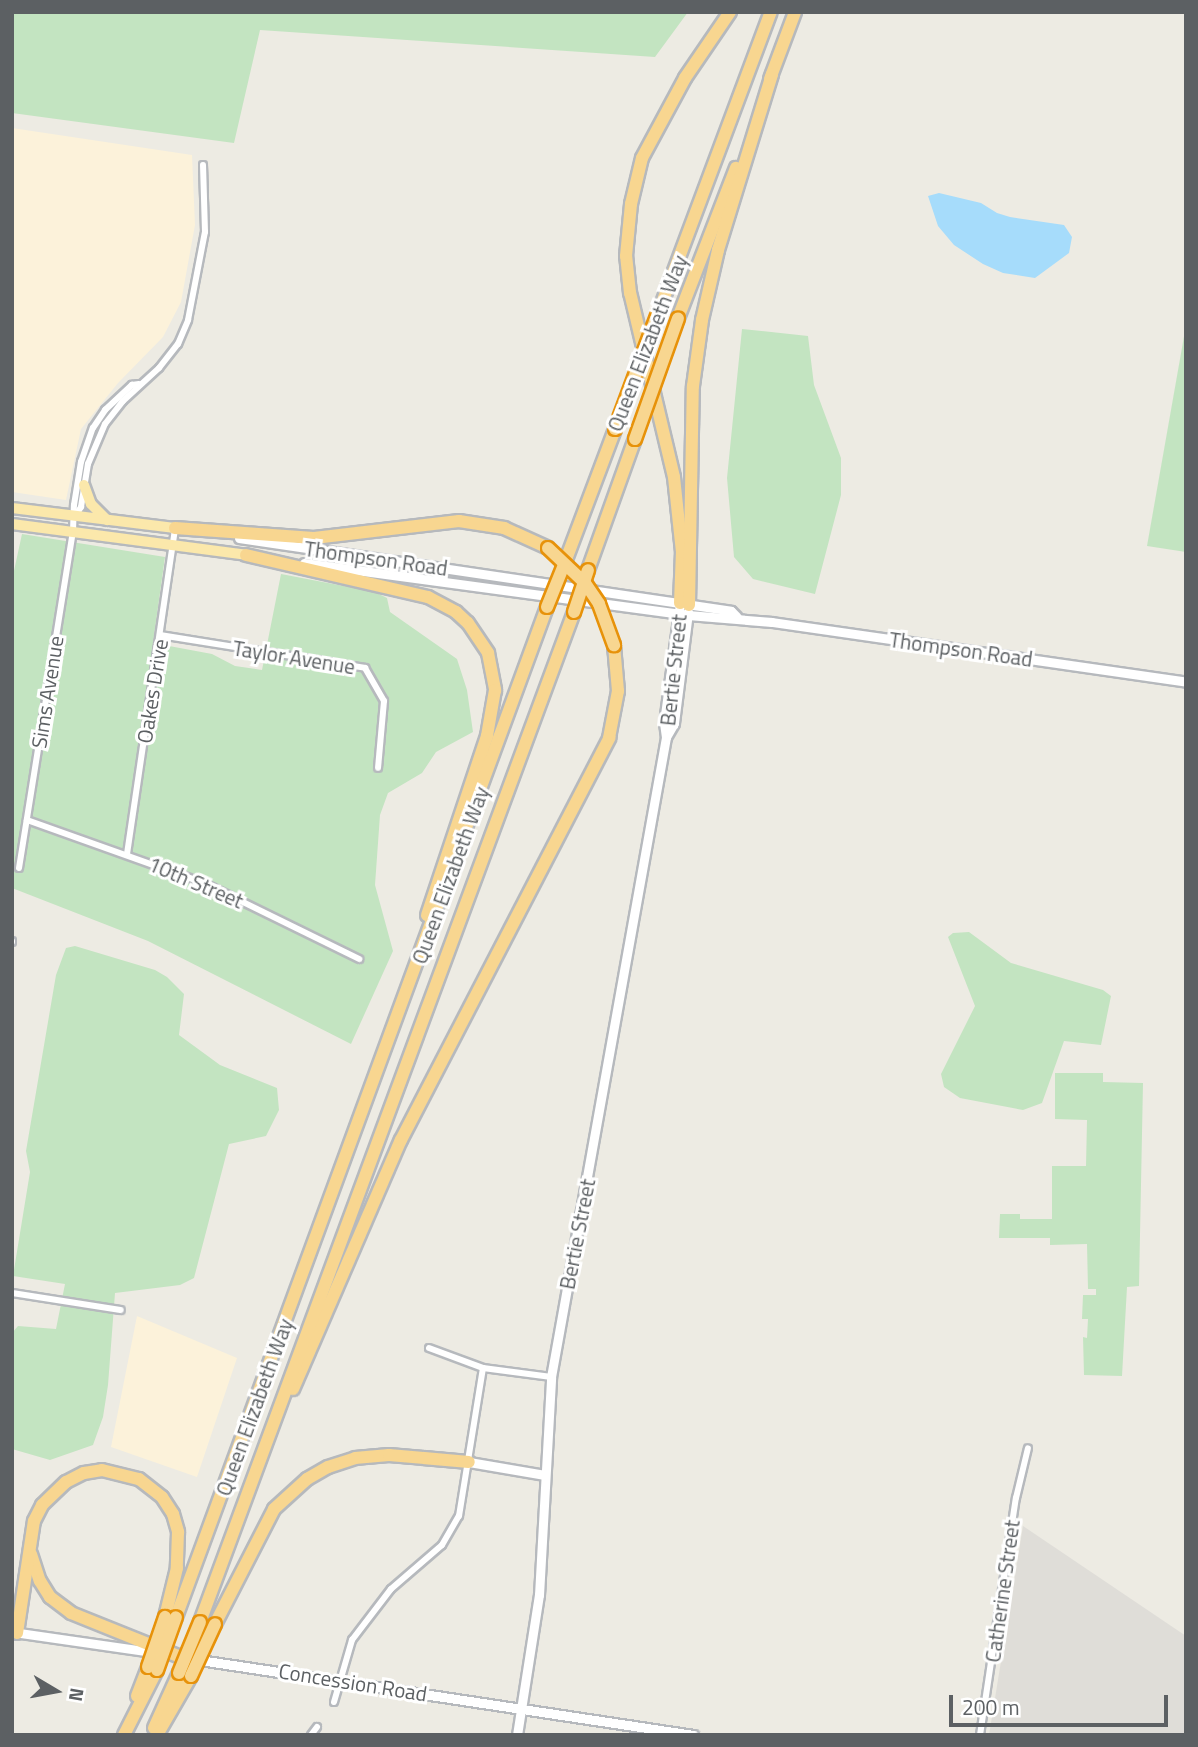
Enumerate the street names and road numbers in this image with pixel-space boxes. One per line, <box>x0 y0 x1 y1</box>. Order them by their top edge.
street label: Queen Elizabeth Way <box>602 251 692 435</box>
street label: Thompson Road <box>303 535 449 581</box>
street label: Bertie Street <box>655 613 691 727</box>
street label: Thompson Road <box>888 626 1034 672</box>
street label: Sims Avenue <box>26 634 68 750</box>
street label: Taylor Avenue <box>231 635 357 679</box>
street label: Oakes Drive <box>131 637 173 745</box>
street label: Queen Elizabeth Way <box>406 783 494 967</box>
street label: 10th Street <box>145 851 247 913</box>
street label: Bertie Street <box>554 1177 600 1291</box>
street label: Queen Elizabeth Way <box>210 1315 298 1499</box>
street label: Catherine Street <box>980 1518 1024 1664</box>
street label: Concession Road <box>277 1658 429 1706</box>

